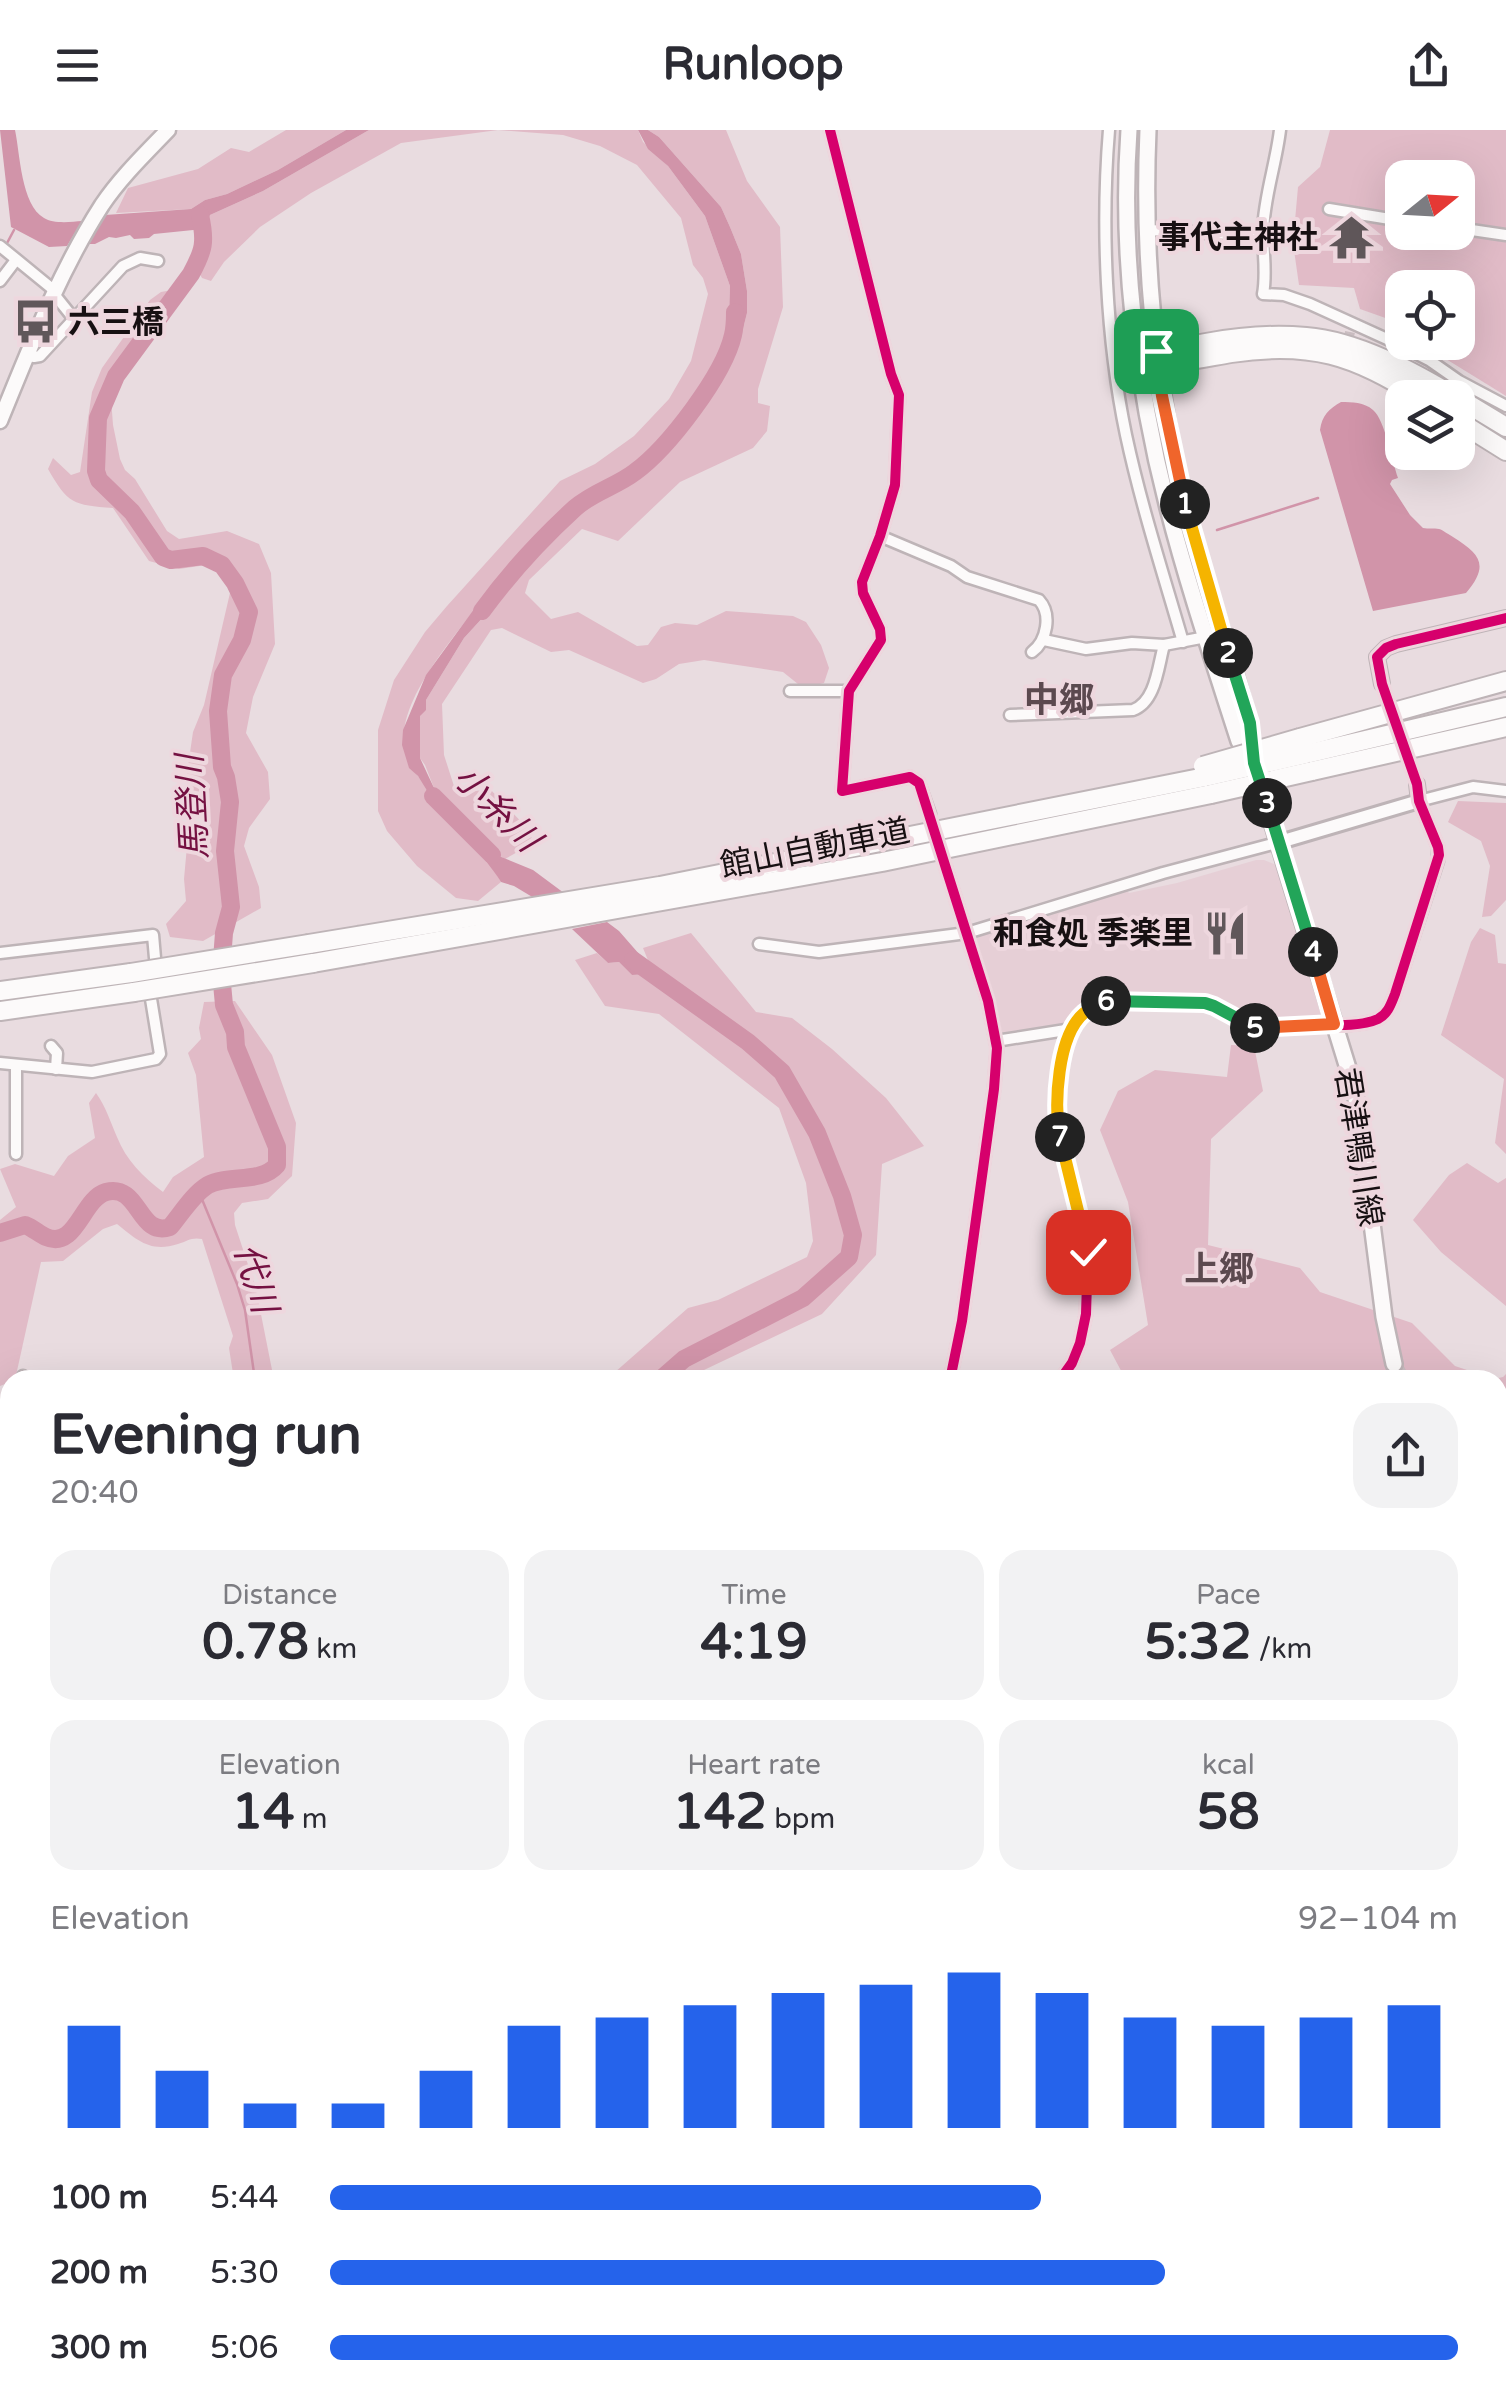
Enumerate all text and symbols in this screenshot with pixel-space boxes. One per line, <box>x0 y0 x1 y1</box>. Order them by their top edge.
icon: menu <box>50 38 105 93</box>
text: Runloop <box>662 38 844 92</box>
icon: share <box>1401 38 1456 93</box>
north arrow <box>1385 160 1475 250</box>
map controls <box>1385 160 1475 470</box>
temple icon: 事代主神社 <box>1327 213 1375 261</box>
place label: 事代主神社 <box>1158 219 1318 257</box>
button: locate <box>1385 270 1475 360</box>
bus stop icon: 六三橋 <box>11 298 59 346</box>
place label: 六三橋 <box>68 304 164 342</box>
pin <box>1114 309 1199 394</box>
icon: arrive <box>1129 324 1184 379</box>
button: layers <box>1385 380 1475 470</box>
pin: 1 <box>1160 479 1210 529</box>
text: 1 <box>1176 487 1194 521</box>
pin: 2 <box>1203 628 1253 678</box>
text: 2 <box>1219 636 1237 670</box>
district label: 中郷 <box>1024 680 1094 722</box>
water label: 馬登川 <box>169 749 217 860</box>
water label: 小糸川 <box>444 757 551 864</box>
pin: 3 <box>1242 778 1292 828</box>
text: 3 <box>1258 786 1276 820</box>
street label: 館山自動車道 <box>717 812 913 886</box>
restaurant icon: 和食処 季楽里 <box>1202 909 1250 957</box>
place label: 和食処 季楽里 <box>993 915 1193 953</box>
pin: 4 <box>1288 927 1338 977</box>
text: 4 <box>1304 935 1322 969</box>
pin: 6 <box>1081 976 1131 1026</box>
text: 6 <box>1097 984 1115 1018</box>
pin: 5 <box>1230 1003 1280 1053</box>
text: 5 <box>1246 1011 1264 1045</box>
street label: 君津鴨川線 <box>1327 1065 1389 1229</box>
pin: 7 <box>1035 1112 1085 1162</box>
text: 7 <box>1051 1120 1069 1154</box>
pin <box>1046 1210 1131 1295</box>
icon: check <box>1061 1225 1116 1280</box>
water label: 代川 <box>225 1239 287 1322</box>
district label: 上郷 <box>1184 1249 1254 1291</box>
text: Evening run <box>50 1403 362 1469</box>
button: share <box>1353 1403 1458 1508</box>
text: 20:40 <box>50 1474 139 1512</box>
text: Distance <box>222 1578 337 1612</box>
text: Time <box>721 1578 787 1612</box>
text: Pace <box>1196 1578 1261 1612</box>
text: 0.78 <box>202 1612 309 1672</box>
text: 4:19 <box>700 1612 808 1672</box>
text: 5:32 <box>1144 1612 1252 1672</box>
text: km <box>309 1632 357 1666</box>
text: /km <box>1252 1632 1312 1666</box>
text: Elevation <box>218 1748 341 1782</box>
text: Heart rate <box>687 1748 821 1782</box>
text: kcal <box>1202 1748 1255 1782</box>
text: 14 <box>232 1782 295 1842</box>
text: 142 <box>673 1782 767 1842</box>
text: 58 <box>1197 1782 1260 1842</box>
text: m <box>295 1802 328 1836</box>
text: bpm <box>767 1802 835 1836</box>
text: Elevation <box>50 1900 190 1938</box>
text: 92–104 m <box>1298 1900 1458 1938</box>
text: 100 m <box>50 2179 148 2217</box>
text: 5:44 <box>210 2179 279 2217</box>
text: 200 m <box>50 2254 148 2292</box>
text: 5:30 <box>210 2254 279 2292</box>
text: 300 m <box>50 2329 148 2367</box>
text: 5:06 <box>210 2329 279 2367</box>

